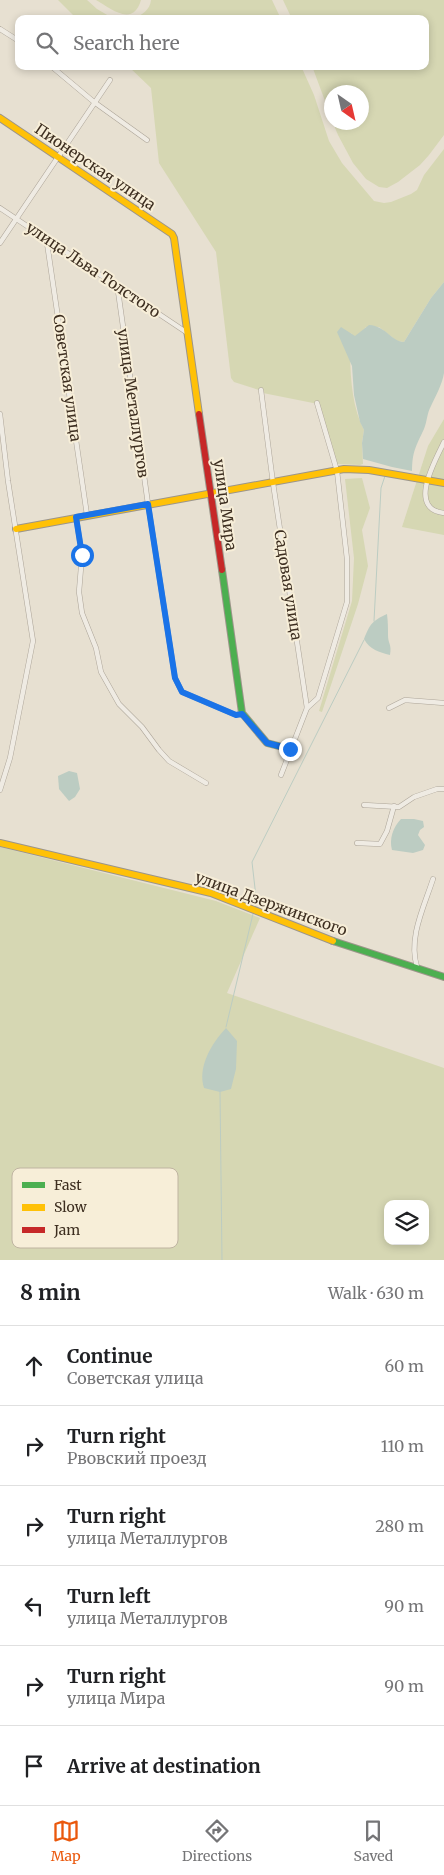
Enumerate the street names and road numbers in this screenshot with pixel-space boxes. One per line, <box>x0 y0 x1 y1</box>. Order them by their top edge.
street label: Пионерская улица <box>31 119 159 214</box>
street label: улица Льва Толстого <box>22 217 164 322</box>
street label: Советская улица <box>49 313 86 443</box>
street label: улица Металлургов <box>114 327 153 479</box>
street label: улица Мира <box>210 458 241 552</box>
street label: Садовая улица <box>270 528 307 642</box>
street label: улица Дзержинского <box>193 867 350 940</box>

